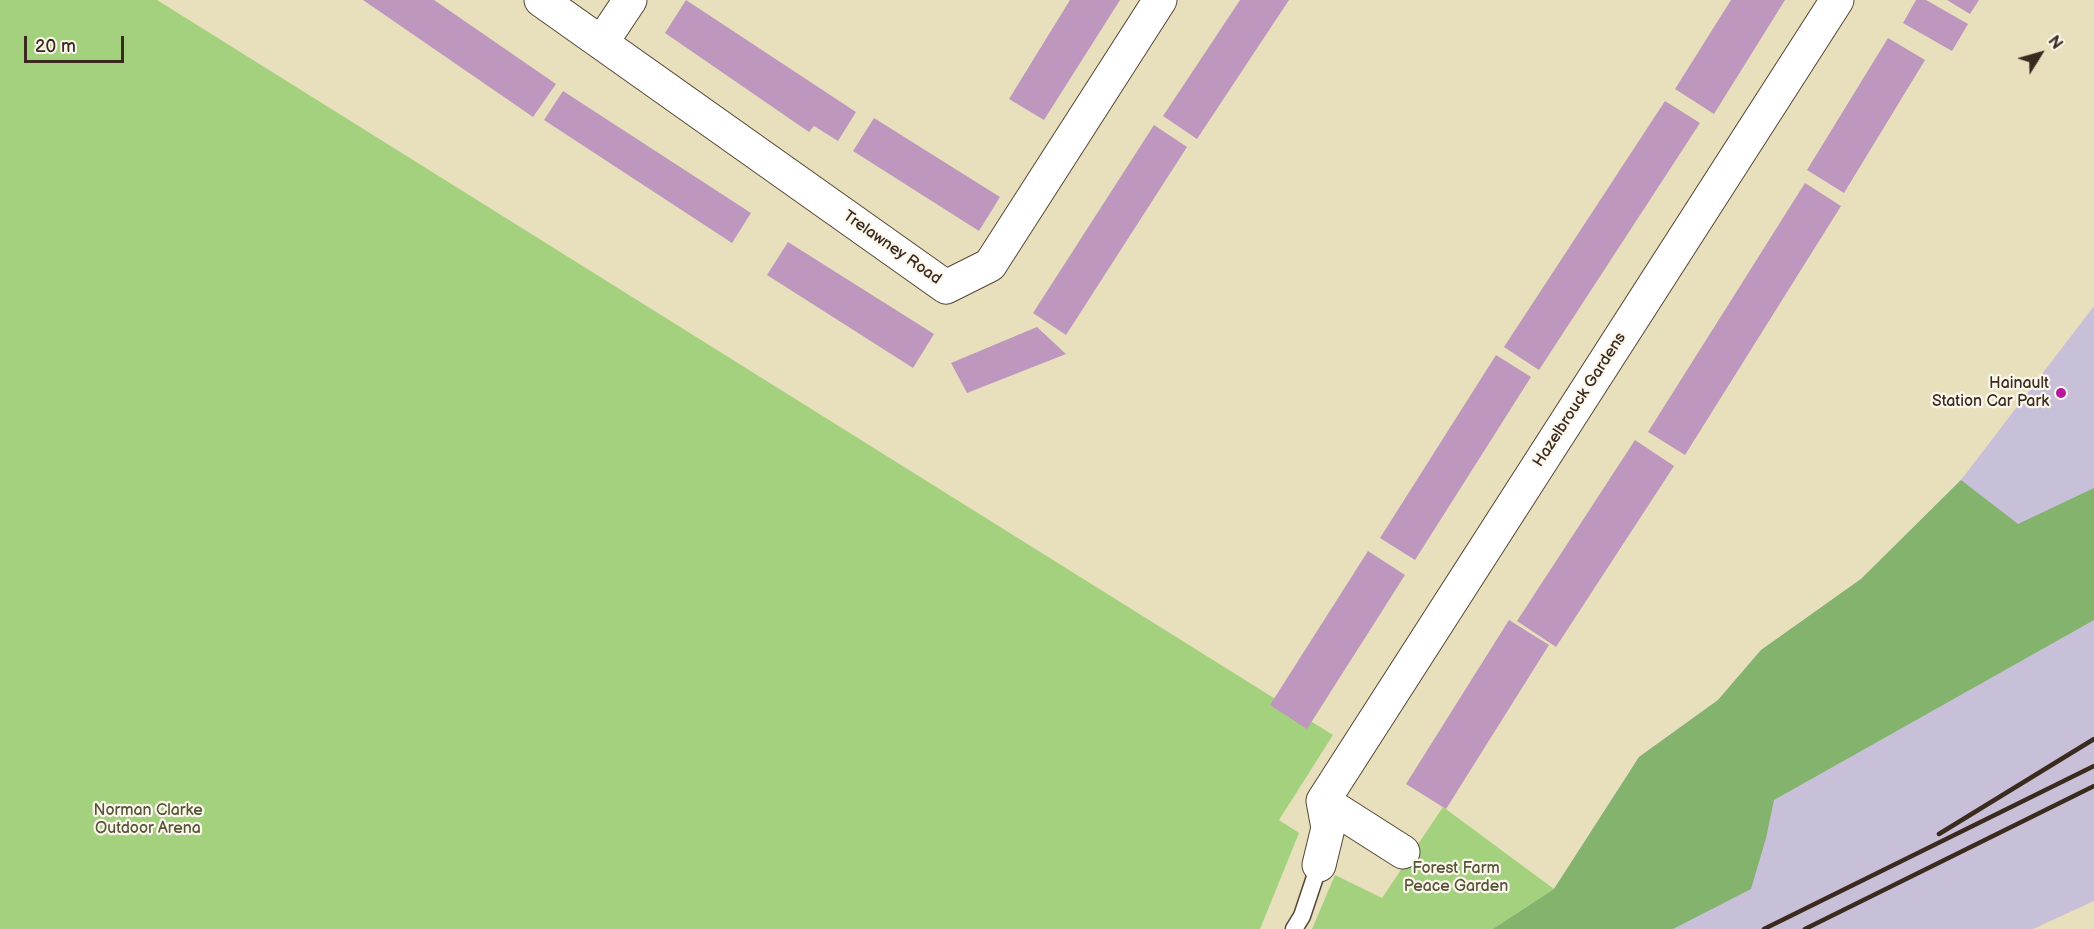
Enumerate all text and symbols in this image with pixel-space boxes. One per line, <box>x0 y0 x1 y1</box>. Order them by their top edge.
scale bar <box>27 24 128 62</box>
north arrow <box>2010 24 2070 84</box>
text: N <box>2044 32 2066 53</box>
text: 20 m <box>35 36 76 57</box>
street label: Trelawney Road <box>839 207 945 289</box>
street label: Hazelbrouck Gardens <box>1529 329 1631 471</box>
place label: Hainault Station Car Park <box>1932 374 2049 412</box>
marker: Hainault Station Car Park <box>2054 386 2068 400</box>
park label: Norman Clarke Outdoor Arena <box>93 801 203 839</box>
park label: Forest Farm Peace Garden <box>1404 859 1508 897</box>

